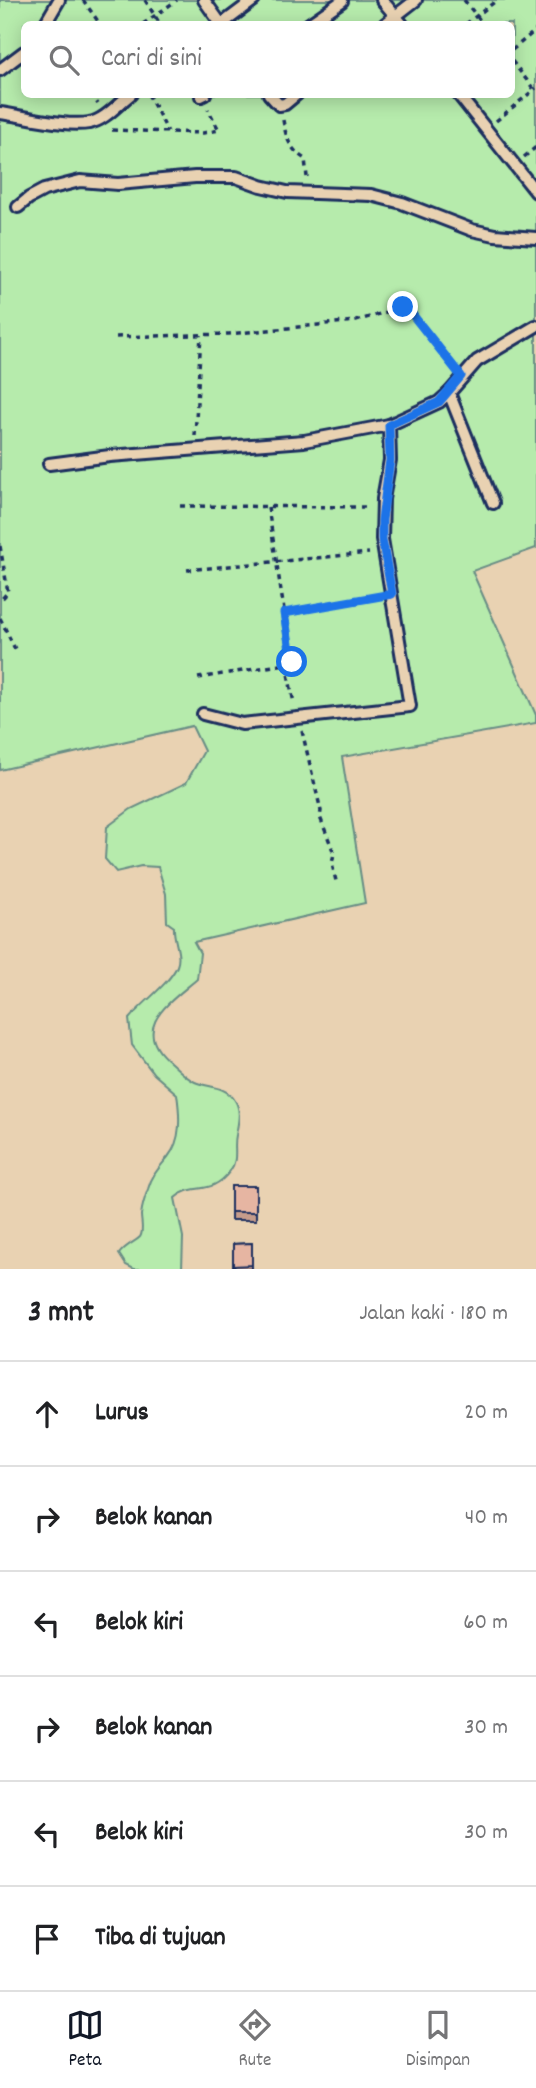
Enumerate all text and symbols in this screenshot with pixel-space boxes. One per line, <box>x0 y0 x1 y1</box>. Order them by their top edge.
search box <box>21 21 515 98</box>
icon: search <box>45 41 83 79</box>
text: Cari di sini <box>101 41 202 78</box>
route end <box>387 291 418 322</box>
route start <box>276 646 307 677</box>
text: 3 mnt <box>28 1293 94 1336</box>
text: Jalan kaki · 180 m <box>359 1298 508 1331</box>
icon: ahead <box>28 1395 66 1433</box>
text: Lurus <box>95 1395 149 1432</box>
text: 20 m <box>464 1397 508 1430</box>
icon: right <box>28 1500 66 1538</box>
text: Belok kanan <box>95 1500 212 1537</box>
text: 40 m <box>465 1502 508 1535</box>
icon: left <box>28 1605 66 1643</box>
text: Belok kiri <box>95 1605 183 1642</box>
text: 60 m <box>463 1607 508 1640</box>
icon: right <box>28 1710 66 1748</box>
text: Belok kanan <box>95 1710 212 1747</box>
text: 30 m <box>464 1712 508 1745</box>
icon: left <box>28 1815 66 1853</box>
text: Belok kiri <box>95 1815 183 1852</box>
text: 30 m <box>464 1817 508 1850</box>
icon: arrive <box>28 1920 66 1958</box>
text: Tiba di tujuan <box>95 1920 226 1957</box>
tab: Peta <box>66 2006 104 2075</box>
tab: Rute <box>236 2006 274 2075</box>
tab: Disimpan <box>406 2006 470 2075</box>

